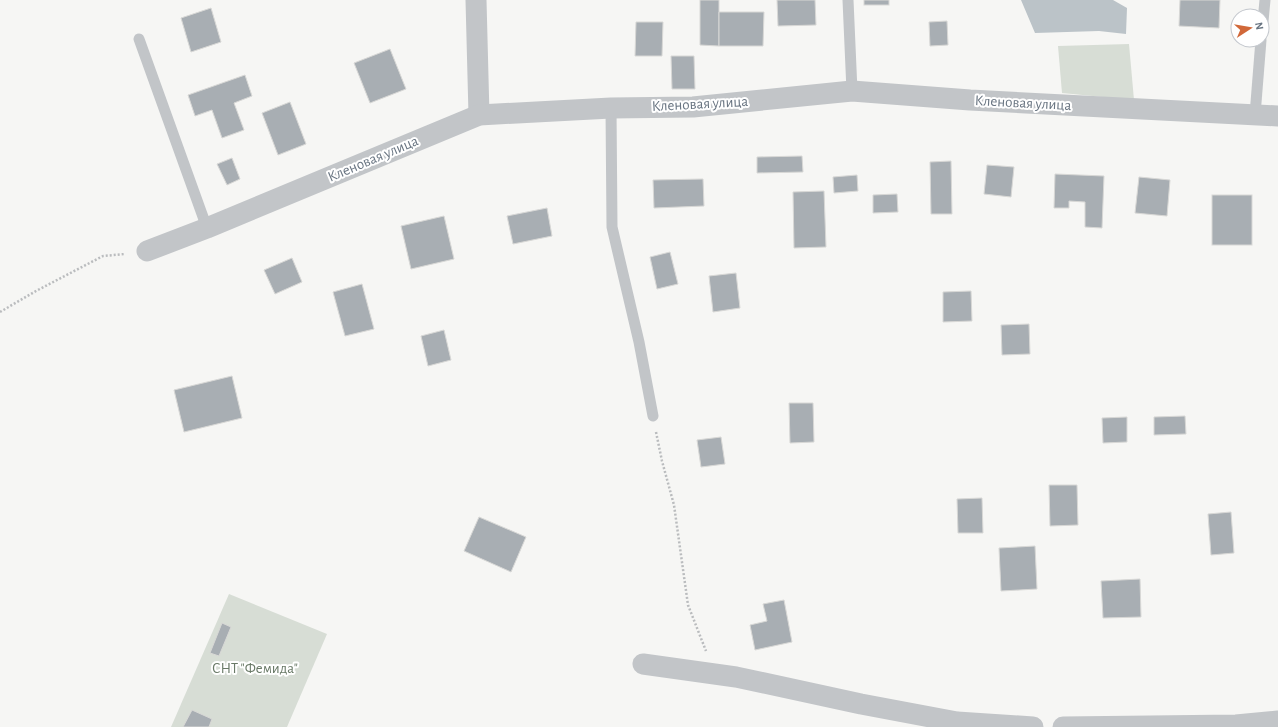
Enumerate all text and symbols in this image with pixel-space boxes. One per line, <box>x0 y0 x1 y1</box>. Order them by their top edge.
north arrow <box>1230 8 1270 48</box>
text: N <box>1253 21 1265 31</box>
street label: Кленовая улица <box>974 93 1072 113</box>
street label: Кленовая улица <box>651 94 749 114</box>
street label: Кленовая улица <box>326 133 421 185</box>
park label: СНТ "Фемида" <box>212 661 298 676</box>

